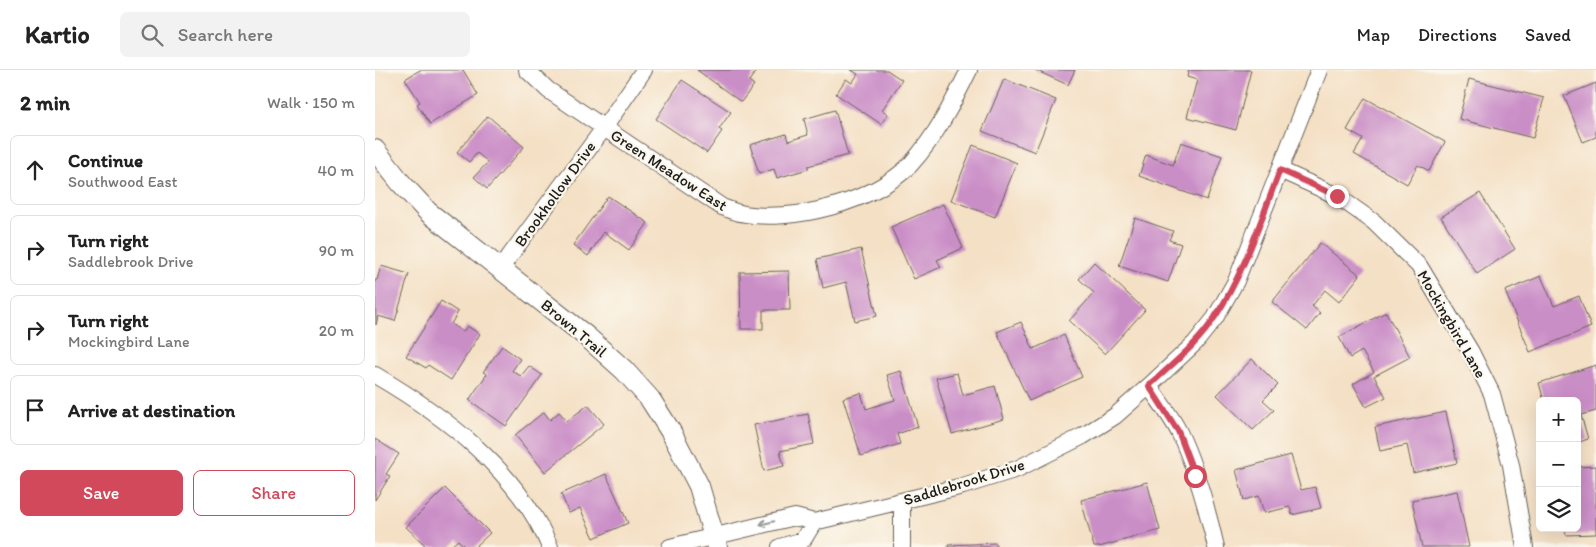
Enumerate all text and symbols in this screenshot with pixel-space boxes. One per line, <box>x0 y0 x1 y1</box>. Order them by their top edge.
search box <box>120 12 470 57</box>
text: Kartio <box>25 20 90 49</box>
icon: search <box>138 21 166 49</box>
text: Search here <box>178 23 273 46</box>
text: Map <box>1357 24 1390 46</box>
text: Directions <box>1418 24 1497 46</box>
text: Saved <box>1525 24 1571 46</box>
text: 2 min <box>20 90 70 115</box>
text: Walk · 150 m <box>267 93 355 112</box>
street label: Green Meadow East <box>607 125 731 215</box>
street label: Brookhollow Drive <box>510 137 600 250</box>
text: Continue <box>68 149 143 172</box>
icon: ahead <box>21 156 49 184</box>
text: 40 m <box>317 161 354 180</box>
text: Southwood East <box>68 172 178 191</box>
route end <box>1326 185 1349 208</box>
text: Turn right <box>68 229 149 252</box>
icon: right <box>21 236 49 264</box>
text: 90 m <box>319 241 354 260</box>
text: Saddlebrook Drive <box>68 252 194 271</box>
street label: Mockingbird Lane <box>1413 267 1491 381</box>
street label: Brown Trail <box>537 295 611 361</box>
text: Turn right <box>68 309 149 332</box>
icon: right <box>21 316 49 344</box>
text: 20 m <box>319 321 354 340</box>
text: Mockingbird Lane <box>68 332 190 351</box>
icon: arrive <box>21 396 49 424</box>
map controls <box>1536 397 1581 532</box>
button: + <box>1536 397 1581 442</box>
text: Arrive at destination <box>68 399 235 422</box>
button: − <box>1536 442 1581 487</box>
street label: Saddlebrook Drive <box>901 454 1027 509</box>
route start <box>1184 465 1207 488</box>
button: Save <box>20 470 183 516</box>
button: Share <box>193 470 355 516</box>
button: layers <box>1536 487 1581 532</box>
one-way arrow <box>759 519 775 529</box>

